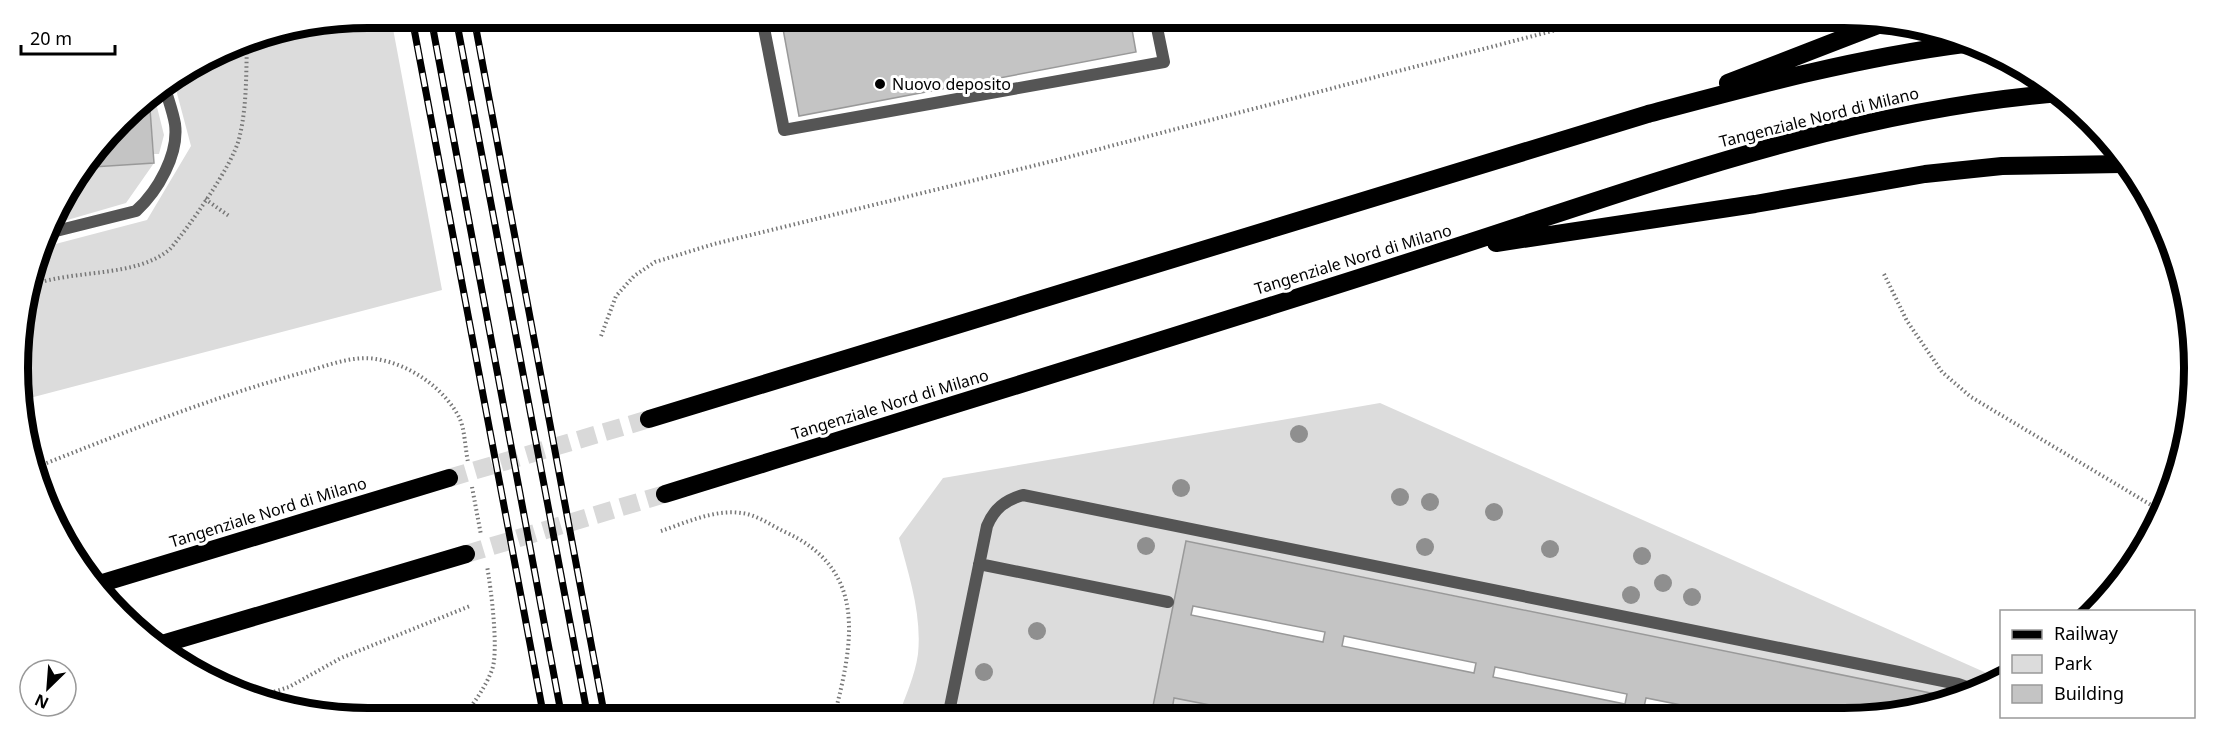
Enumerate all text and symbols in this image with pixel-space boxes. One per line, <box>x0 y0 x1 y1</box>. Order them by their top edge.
scale bar <box>21 18 116 56</box>
text: 20 m <box>30 26 72 50</box>
place label: Nuovo deposito <box>892 73 1011 95</box>
marker: Nuovo deposito <box>873 77 887 91</box>
street label: Tangenziale Nord di Milano <box>1717 82 1921 152</box>
street label: Tangenziale Nord di Milano <box>1252 219 1454 299</box>
street label: Tangenziale Nord di Milano <box>789 364 991 444</box>
street label: Tangenziale Nord di Milano <box>167 472 369 552</box>
legend <box>2000 610 2195 718</box>
text: Railway <box>2054 621 2119 645</box>
text: Park <box>2054 651 2092 675</box>
north arrow <box>18 658 78 718</box>
text: Building <box>2054 681 2124 705</box>
text: N <box>31 689 52 714</box>

